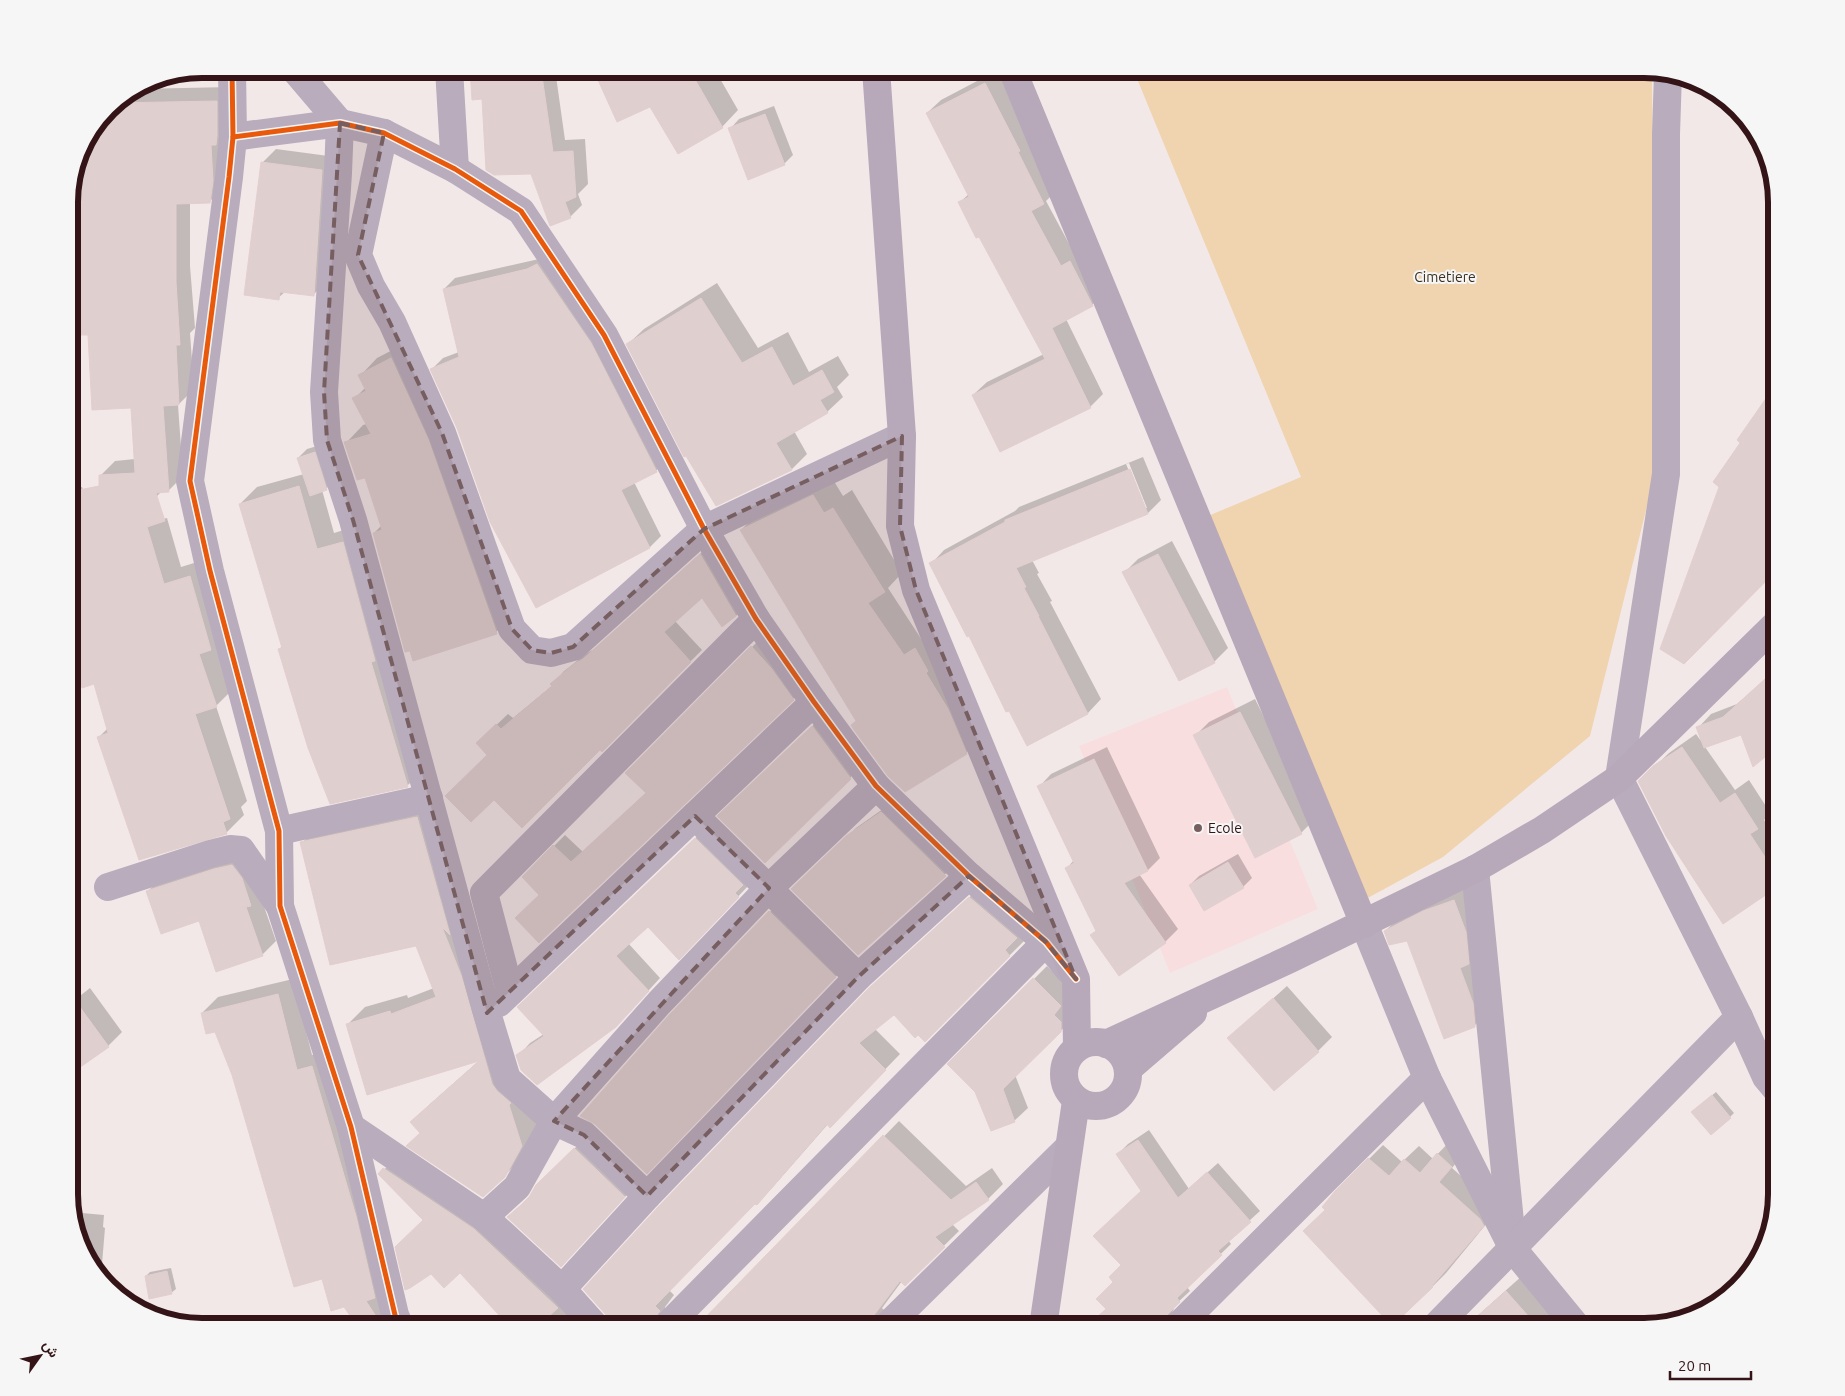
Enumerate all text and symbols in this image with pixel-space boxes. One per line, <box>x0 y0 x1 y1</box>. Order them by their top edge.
park label: Cimetiere <box>1414 269 1476 285</box>
place label: Ecole <box>1208 820 1242 836</box>
marker: Ecole <box>1192 822 1204 834</box>
north arrow <box>15 1331 65 1381</box>
text: ش <box>39 1338 62 1361</box>
scale bar <box>1670 1348 1751 1380</box>
text: 20 m <box>1678 1357 1711 1374</box>

